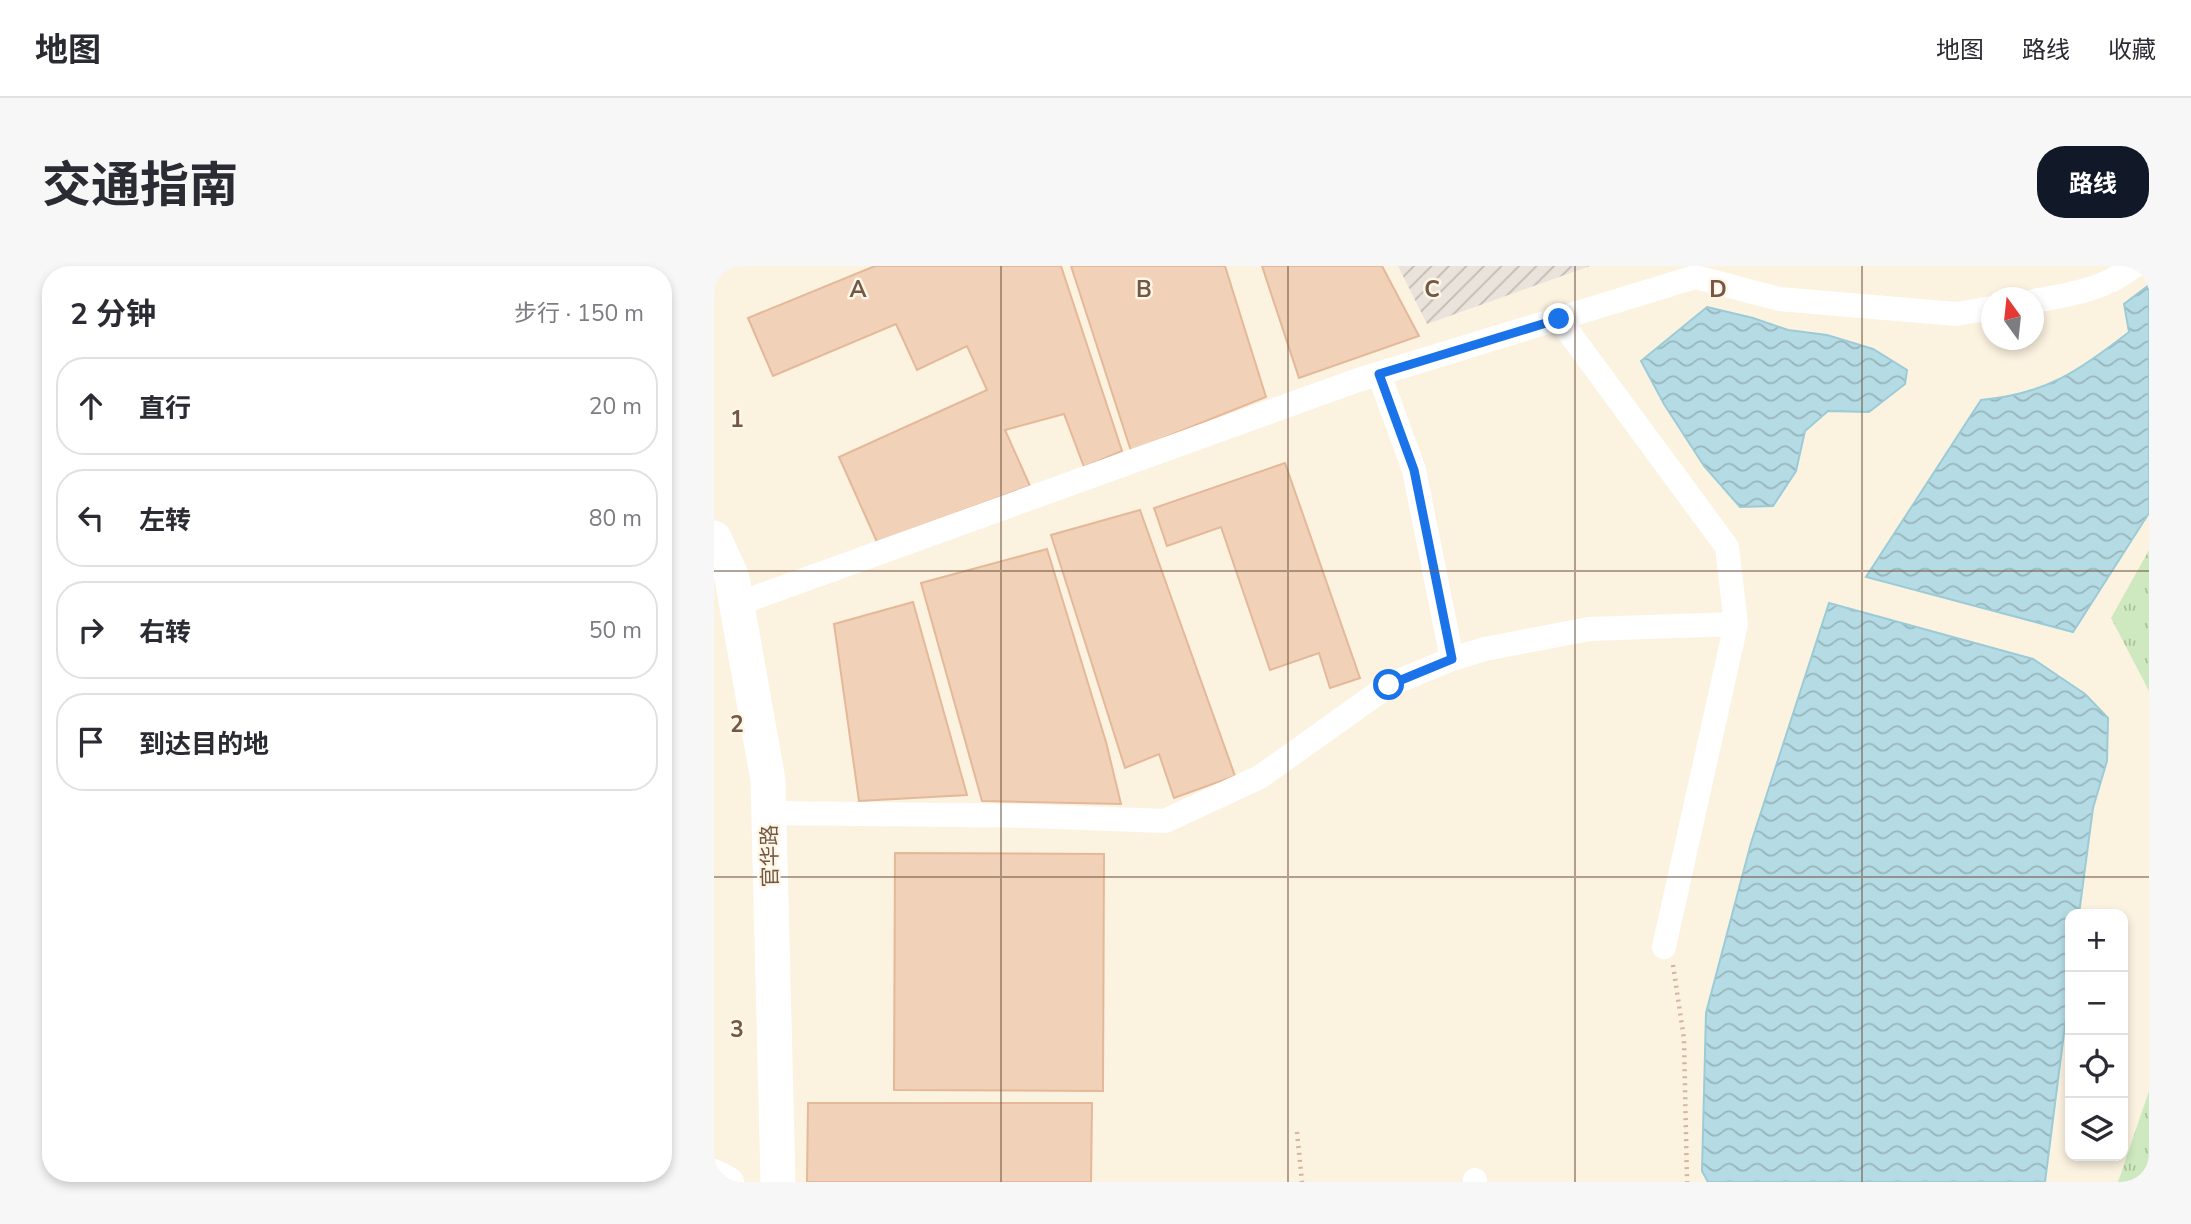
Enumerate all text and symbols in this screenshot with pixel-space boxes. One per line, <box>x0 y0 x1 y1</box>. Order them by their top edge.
text: 地图 <box>35 28 101 73</box>
text: 地图 <box>1936 34 1984 66</box>
text: 路线 <box>2022 34 2070 66</box>
text: 收藏 <box>2108 34 2156 66</box>
button: 路线 <box>2037 146 2149 218</box>
text: 交通指南 <box>42 152 238 219</box>
text: A <box>849 274 867 305</box>
text: B <box>1136 274 1152 305</box>
text: C <box>1424 274 1440 305</box>
text: D <box>1709 274 1727 305</box>
north arrow <box>1981 287 2044 350</box>
text: 2 分钟 <box>70 294 156 335</box>
text: 步行 · 150 m <box>514 298 644 329</box>
route end <box>1543 303 1574 334</box>
icon: ahead <box>72 387 110 425</box>
text: 直行 <box>139 391 191 426</box>
text: 20 m <box>589 391 642 422</box>
text: 1 <box>730 404 744 435</box>
icon: left <box>72 499 110 537</box>
text: 左转 <box>139 503 191 538</box>
text: 80 m <box>589 503 642 534</box>
icon: right <box>72 611 110 649</box>
text: 右转 <box>139 615 191 650</box>
text: 50 m <box>589 615 642 646</box>
route start <box>1373 669 1404 700</box>
text: 2 <box>730 709 744 740</box>
icon: arrive <box>72 723 110 761</box>
text: 到达目的地 <box>139 727 269 762</box>
street label: 官华路 <box>755 824 785 888</box>
map controls <box>2065 909 2128 1161</box>
button: + <box>2065 909 2128 972</box>
button: − <box>2065 972 2128 1035</box>
text: 3 <box>730 1014 744 1045</box>
button: locate <box>2065 1035 2128 1098</box>
button: layers <box>2065 1098 2128 1161</box>

